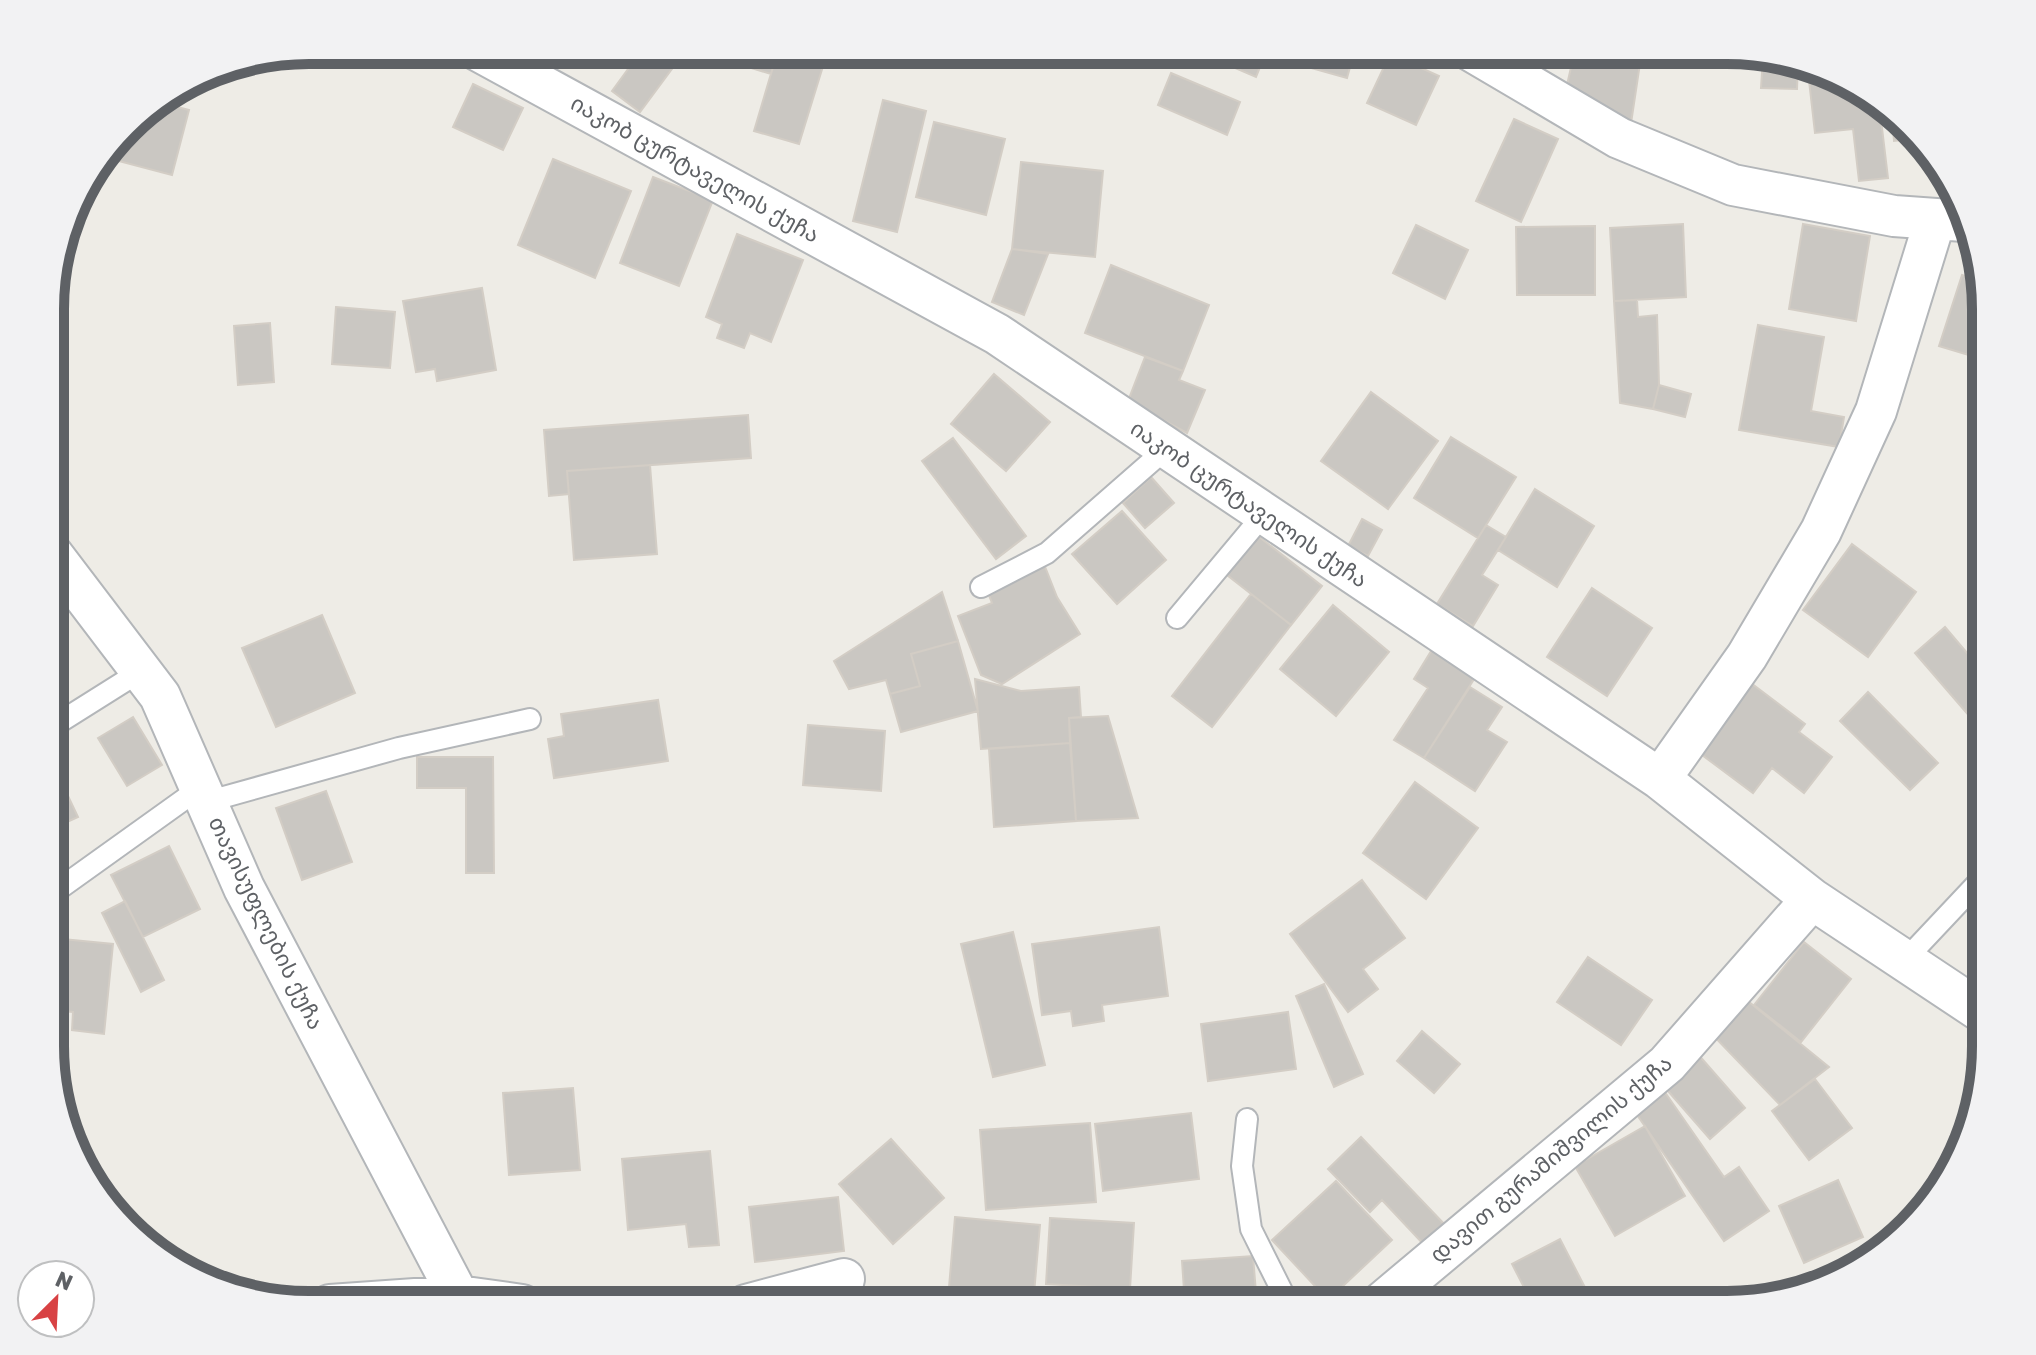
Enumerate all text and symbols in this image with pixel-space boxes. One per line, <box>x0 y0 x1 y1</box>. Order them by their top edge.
street label: იაკობ ცურტაველის ქუჩა <box>566 89 824 249</box>
street label: იაკობ ცურტაველის ქუჩა <box>1125 415 1373 593</box>
street label: თავისუფლების ქუჩა <box>203 812 329 1034</box>
street label: დავით გურამიშვილის ქუჩა <box>1424 1050 1678 1268</box>
north arrow <box>16 1259 96 1339</box>
text: N <box>51 1266 77 1297</box>

